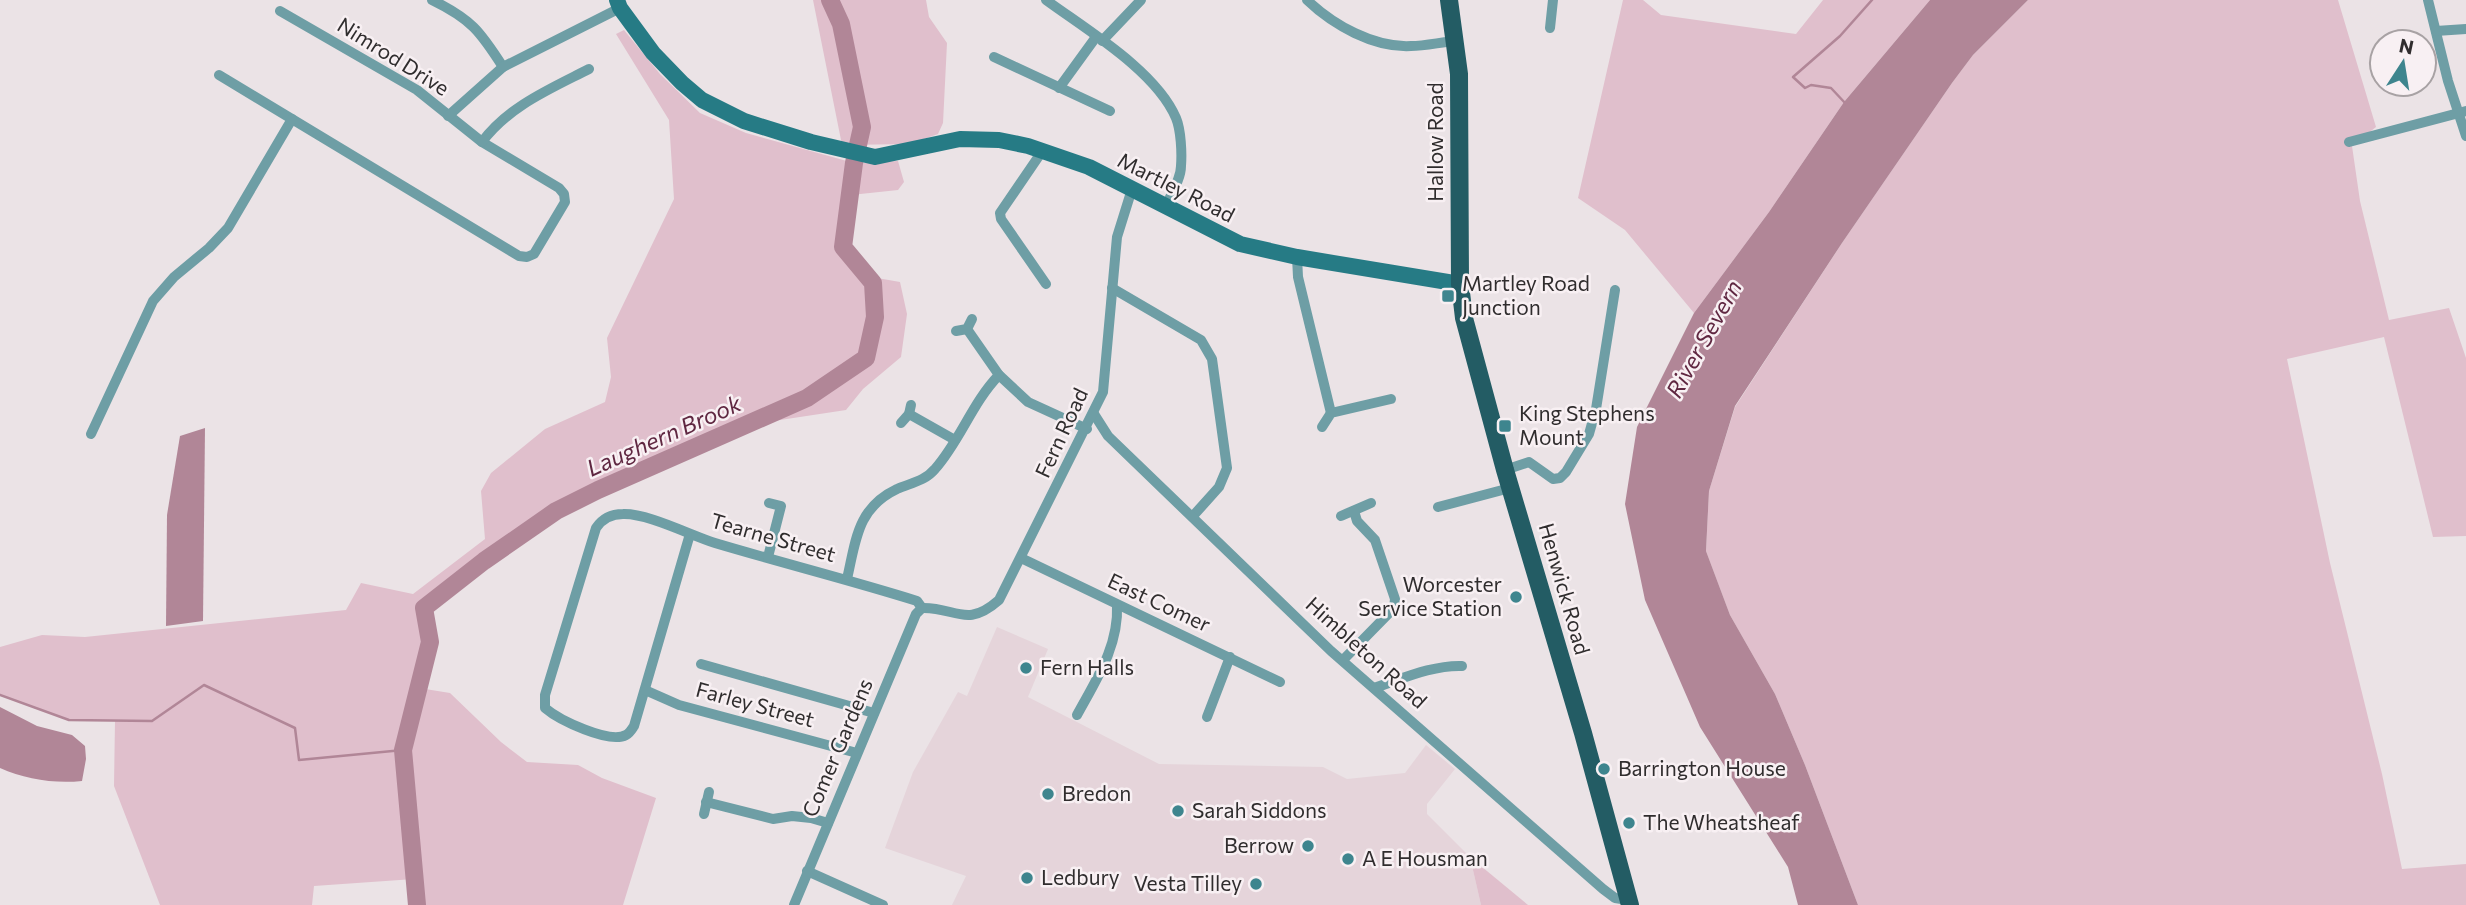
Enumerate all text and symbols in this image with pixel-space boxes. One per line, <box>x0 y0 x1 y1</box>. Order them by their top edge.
street label: Nimrod Drive <box>333 11 454 100</box>
north arrow <box>2368 28 2438 98</box>
text: N <box>2397 33 2416 59</box>
street label: Hallow Road <box>1422 82 1447 202</box>
street label: Martley Road <box>1114 146 1239 227</box>
place label: Martley Road Junction <box>1462 270 1590 319</box>
water label: River Severn <box>1659 275 1747 402</box>
marker: Martley Road Junction <box>1440 288 1456 304</box>
street label: Fern Road <box>1029 384 1092 481</box>
water label: Laughern Brook <box>582 388 746 482</box>
place label: King Stephens Mount <box>1519 400 1655 449</box>
marker: King Stephens Mount <box>1497 418 1513 434</box>
street label: Tearne Street <box>708 507 839 566</box>
street label: Henwick Road <box>1535 520 1596 657</box>
street label: East Comer <box>1104 567 1215 636</box>
place label: Worcester Service Station <box>1358 571 1502 620</box>
marker: Worcester Service Station <box>1508 589 1524 605</box>
street label: Himbleton Road <box>1301 591 1433 713</box>
place label: Fern Halls <box>1040 654 1134 679</box>
marker: Fern Halls <box>1018 660 1034 676</box>
street label: Comer Gardens <box>796 674 877 820</box>
street label: Farley Street <box>694 676 817 731</box>
place label: Barrington House <box>1618 755 1786 780</box>
marker: Barrington House <box>1596 761 1612 777</box>
place label: Bredon <box>1062 780 1131 805</box>
marker: Bredon <box>1040 786 1056 802</box>
place label: Sarah Siddons <box>1192 797 1327 822</box>
marker: Sarah Siddons <box>1170 803 1186 819</box>
place label: The Wheatsheaf <box>1643 809 1800 834</box>
marker: The Wheatsheaf <box>1621 815 1637 831</box>
place label: Berrow <box>1224 832 1294 857</box>
marker: Berrow <box>1300 838 1316 854</box>
place label: A E Housman <box>1362 845 1488 870</box>
marker: A E Housman <box>1340 851 1356 867</box>
place label: Ledbury <box>1041 864 1120 889</box>
marker: Ledbury <box>1019 870 1035 886</box>
place label: Vesta Tilley <box>1134 870 1242 895</box>
marker: Vesta Tilley <box>1248 876 1264 892</box>

